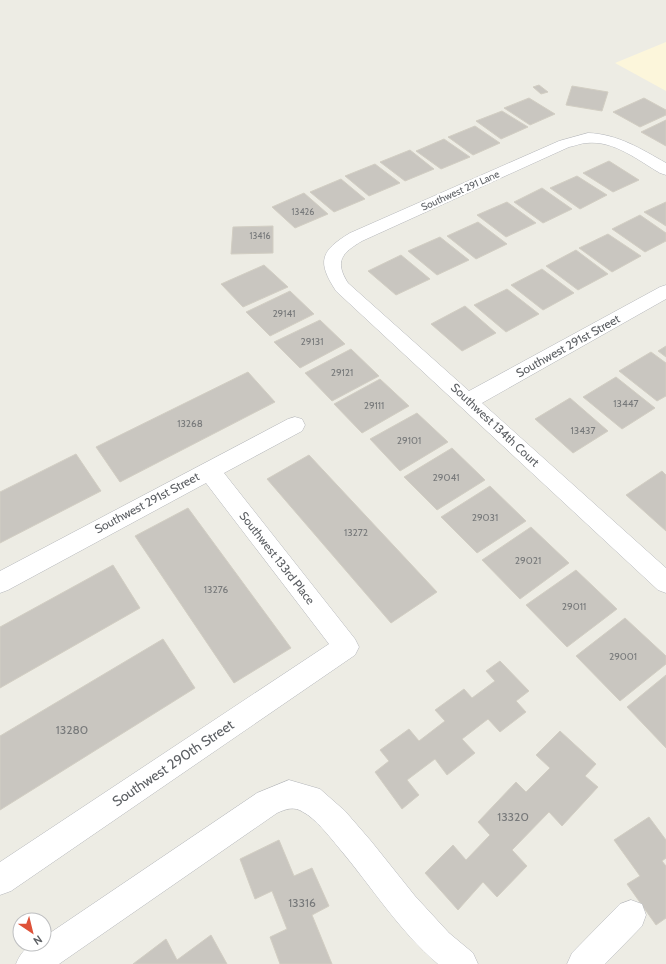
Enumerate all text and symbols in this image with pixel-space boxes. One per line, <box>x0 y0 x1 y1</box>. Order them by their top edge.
street label: Southwest 291 Lane <box>419 167 501 214</box>
house number: 13426 <box>292 206 314 217</box>
house number: 13416 <box>249 230 271 241</box>
house number: 29141 <box>272 307 296 320</box>
street label: Southwest 291st Street <box>513 311 622 380</box>
house number: 29131 <box>301 335 323 348</box>
house number: 29121 <box>331 366 353 379</box>
street label: Southwest 134th Court <box>448 380 543 469</box>
house number: 13447 <box>613 397 639 410</box>
house number: 29111 <box>364 399 384 412</box>
house number: 13268 <box>177 417 203 430</box>
house number: 13437 <box>571 424 595 437</box>
house number: 29101 <box>397 434 421 447</box>
street label: Southwest 291st Street <box>92 469 202 537</box>
house number: 29041 <box>433 471 459 484</box>
street label: Southwest 133rd Place <box>236 508 318 607</box>
house number: 29031 <box>472 511 498 524</box>
house number: 13272 <box>344 526 368 539</box>
house number: 29021 <box>515 554 541 567</box>
house number: 13276 <box>204 583 229 596</box>
house number: 29011 <box>562 600 586 613</box>
house number: 29001 <box>609 650 637 663</box>
street label: Southwest 290th Street <box>109 715 237 810</box>
house number: 13280 <box>56 722 88 737</box>
house number: 13320 <box>497 809 529 824</box>
house number: 13316 <box>288 895 316 910</box>
north arrow <box>12 912 52 952</box>
text: N <box>31 932 45 948</box>

